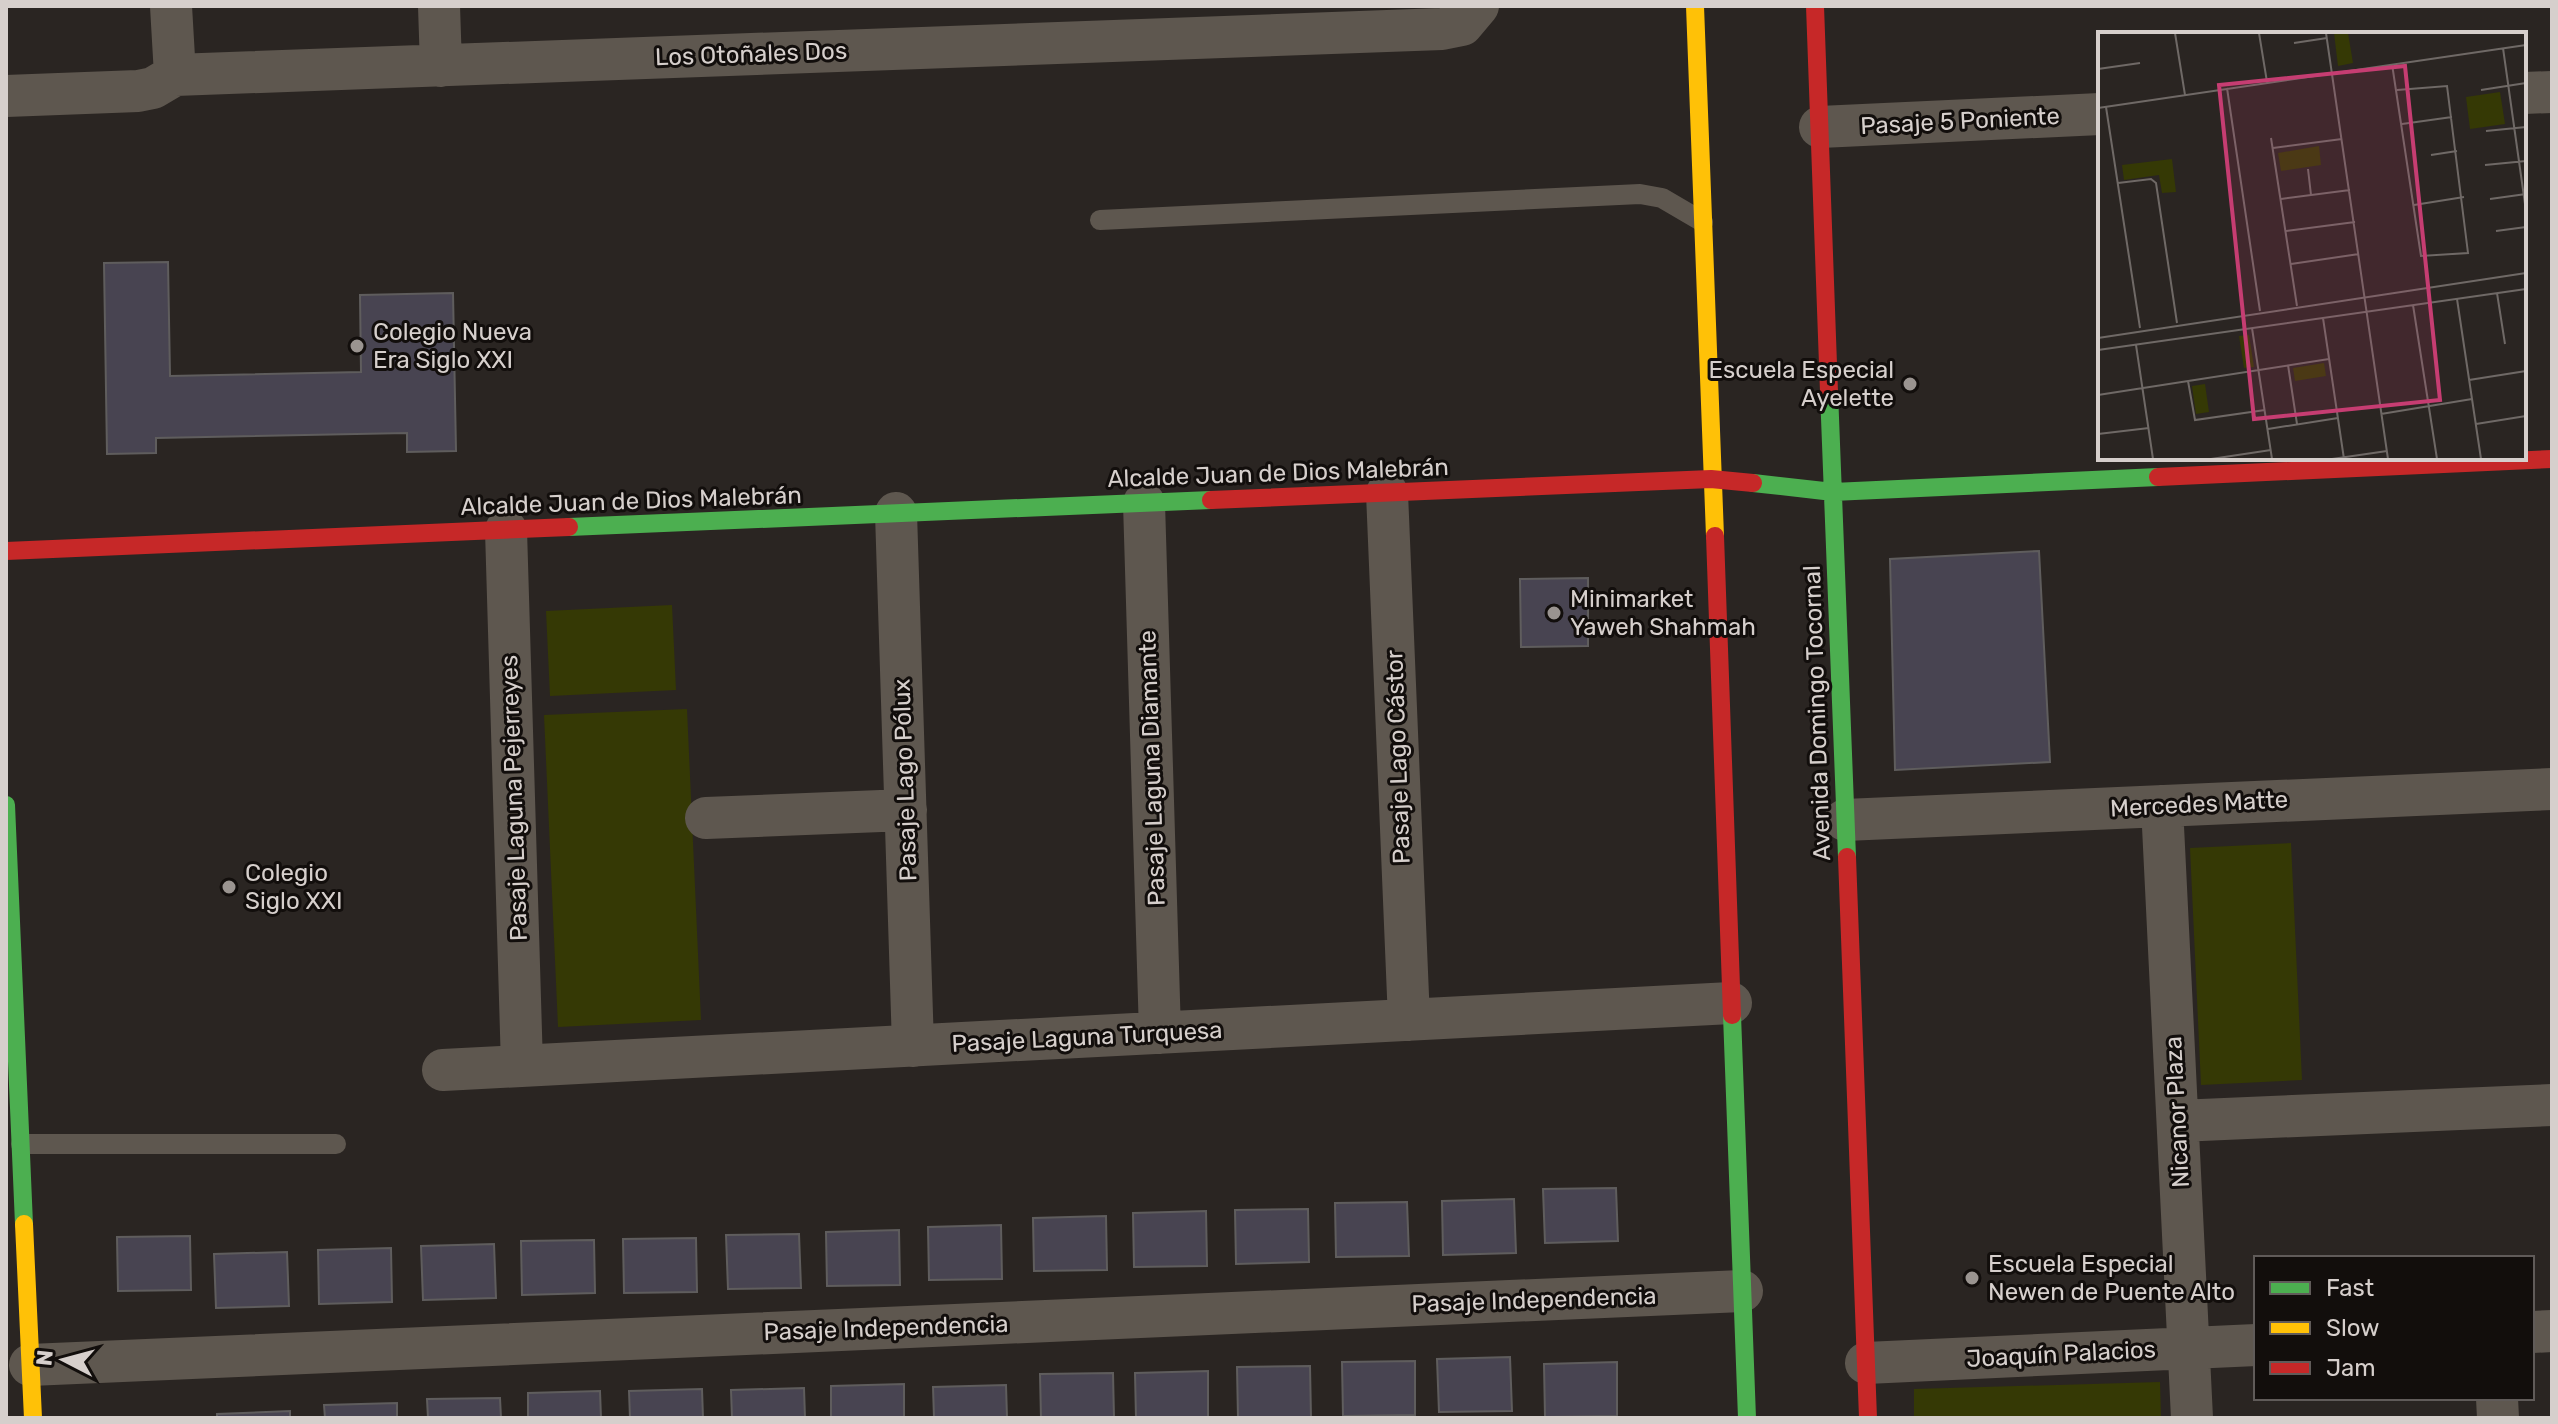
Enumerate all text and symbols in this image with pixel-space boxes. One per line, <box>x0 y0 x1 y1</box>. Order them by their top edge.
inset map <box>2098 32 2526 460</box>
street label: Los Otoñales Dos <box>654 37 848 71</box>
street label: Pasaje 5 Poniente <box>1860 102 2060 140</box>
place label: Colegio Nueva Era Siglo XXI <box>373 318 532 374</box>
marker: Colegio Nueva Era Siglo XXI <box>348 337 366 355</box>
place label: Escuela Especial Ayelette <box>1708 356 1894 412</box>
marker: Escuela Especial Ayelette <box>1901 375 1919 393</box>
street label: Alcalde Juan de Dios Malebrán <box>1107 453 1449 493</box>
street label: Alcalde Juan de Dios Malebrán <box>460 481 802 521</box>
street label: Avenida Domingo Tocornal <box>1798 565 1836 861</box>
place label: Minimarket Yaweh Shahmah <box>1570 585 1756 641</box>
marker: Minimarket Yaweh Shahmah <box>1545 604 1563 622</box>
street label: Pasaje Laguna Diamante <box>1133 630 1171 906</box>
street label: Pasaje Lago Cástor <box>1380 650 1416 864</box>
street label: Pasaje Laguna Pejerreyes <box>495 654 533 942</box>
street label: Pasaje Lago Pólux <box>887 678 923 882</box>
street label: Mercedes Matte <box>2109 785 2289 823</box>
place label: Colegio Siglo XXI <box>245 859 343 915</box>
marker: Colegio Siglo XXI <box>220 878 238 896</box>
street label: Pasaje Laguna Turquesa <box>951 1016 1223 1058</box>
street label: Nicanor Plaza <box>2159 1036 2195 1188</box>
place label: Escuela Especial Newen de Puente Alto <box>1988 1250 2235 1306</box>
legend <box>2254 1256 2534 1400</box>
marker: Escuela Especial Newen de Puente Alto <box>1963 1269 1981 1287</box>
text: Fast <box>2326 1274 2374 1302</box>
street label: Pasaje Independencia <box>1411 1282 1657 1318</box>
street label: Pasaje Independencia <box>763 1310 1009 1346</box>
text: Slow <box>2326 1314 2379 1342</box>
north arrow <box>24 1320 104 1400</box>
street label: Joaquín Palacios <box>1965 1335 2157 1373</box>
text: N <box>30 1349 59 1367</box>
text: Jam <box>2326 1354 2376 1382</box>

